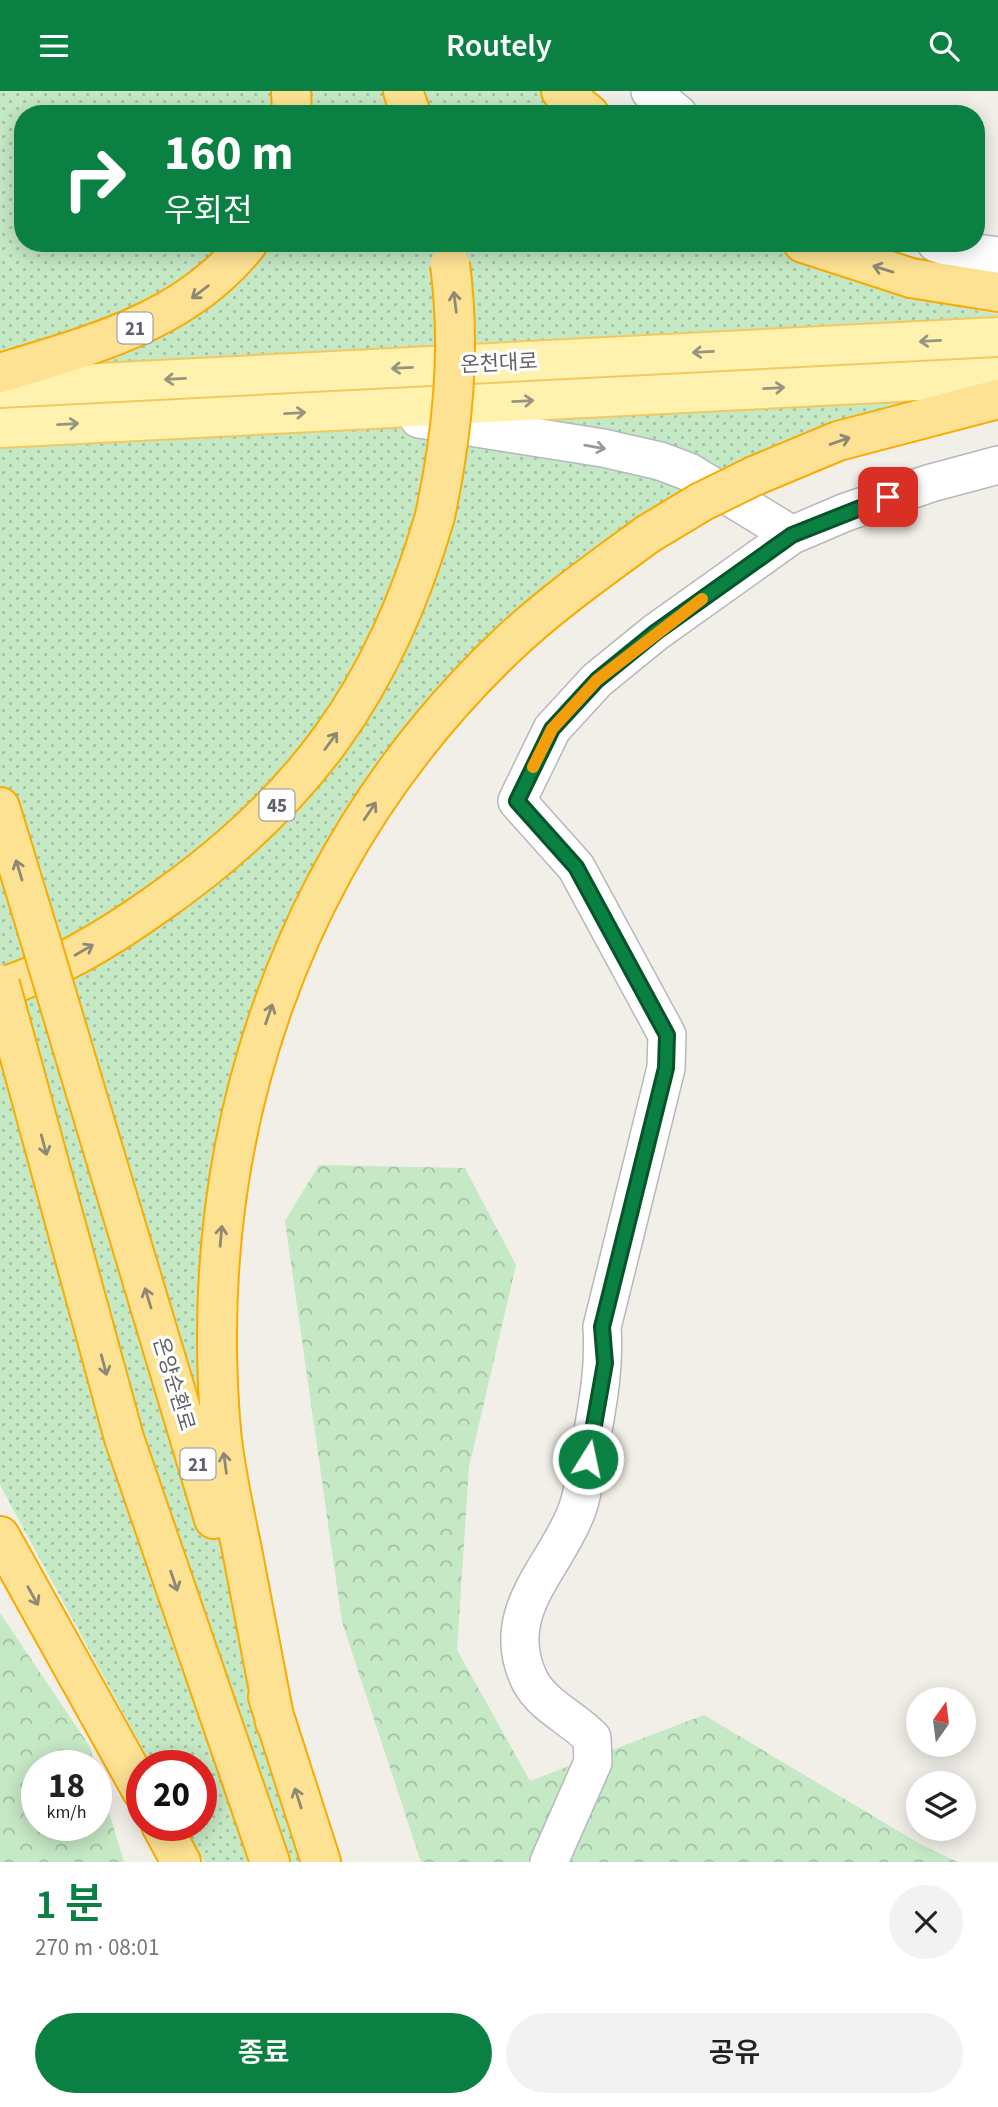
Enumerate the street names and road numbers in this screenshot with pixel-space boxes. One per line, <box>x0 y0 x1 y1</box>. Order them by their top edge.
road number: 21 <box>118 312 152 343</box>
street label: 온천대로 <box>460 346 538 380</box>
road number: 45 <box>260 789 294 821</box>
street label: 온양순환로 <box>146 1333 202 1435</box>
road number: 21 <box>180 1449 216 1479</box>

